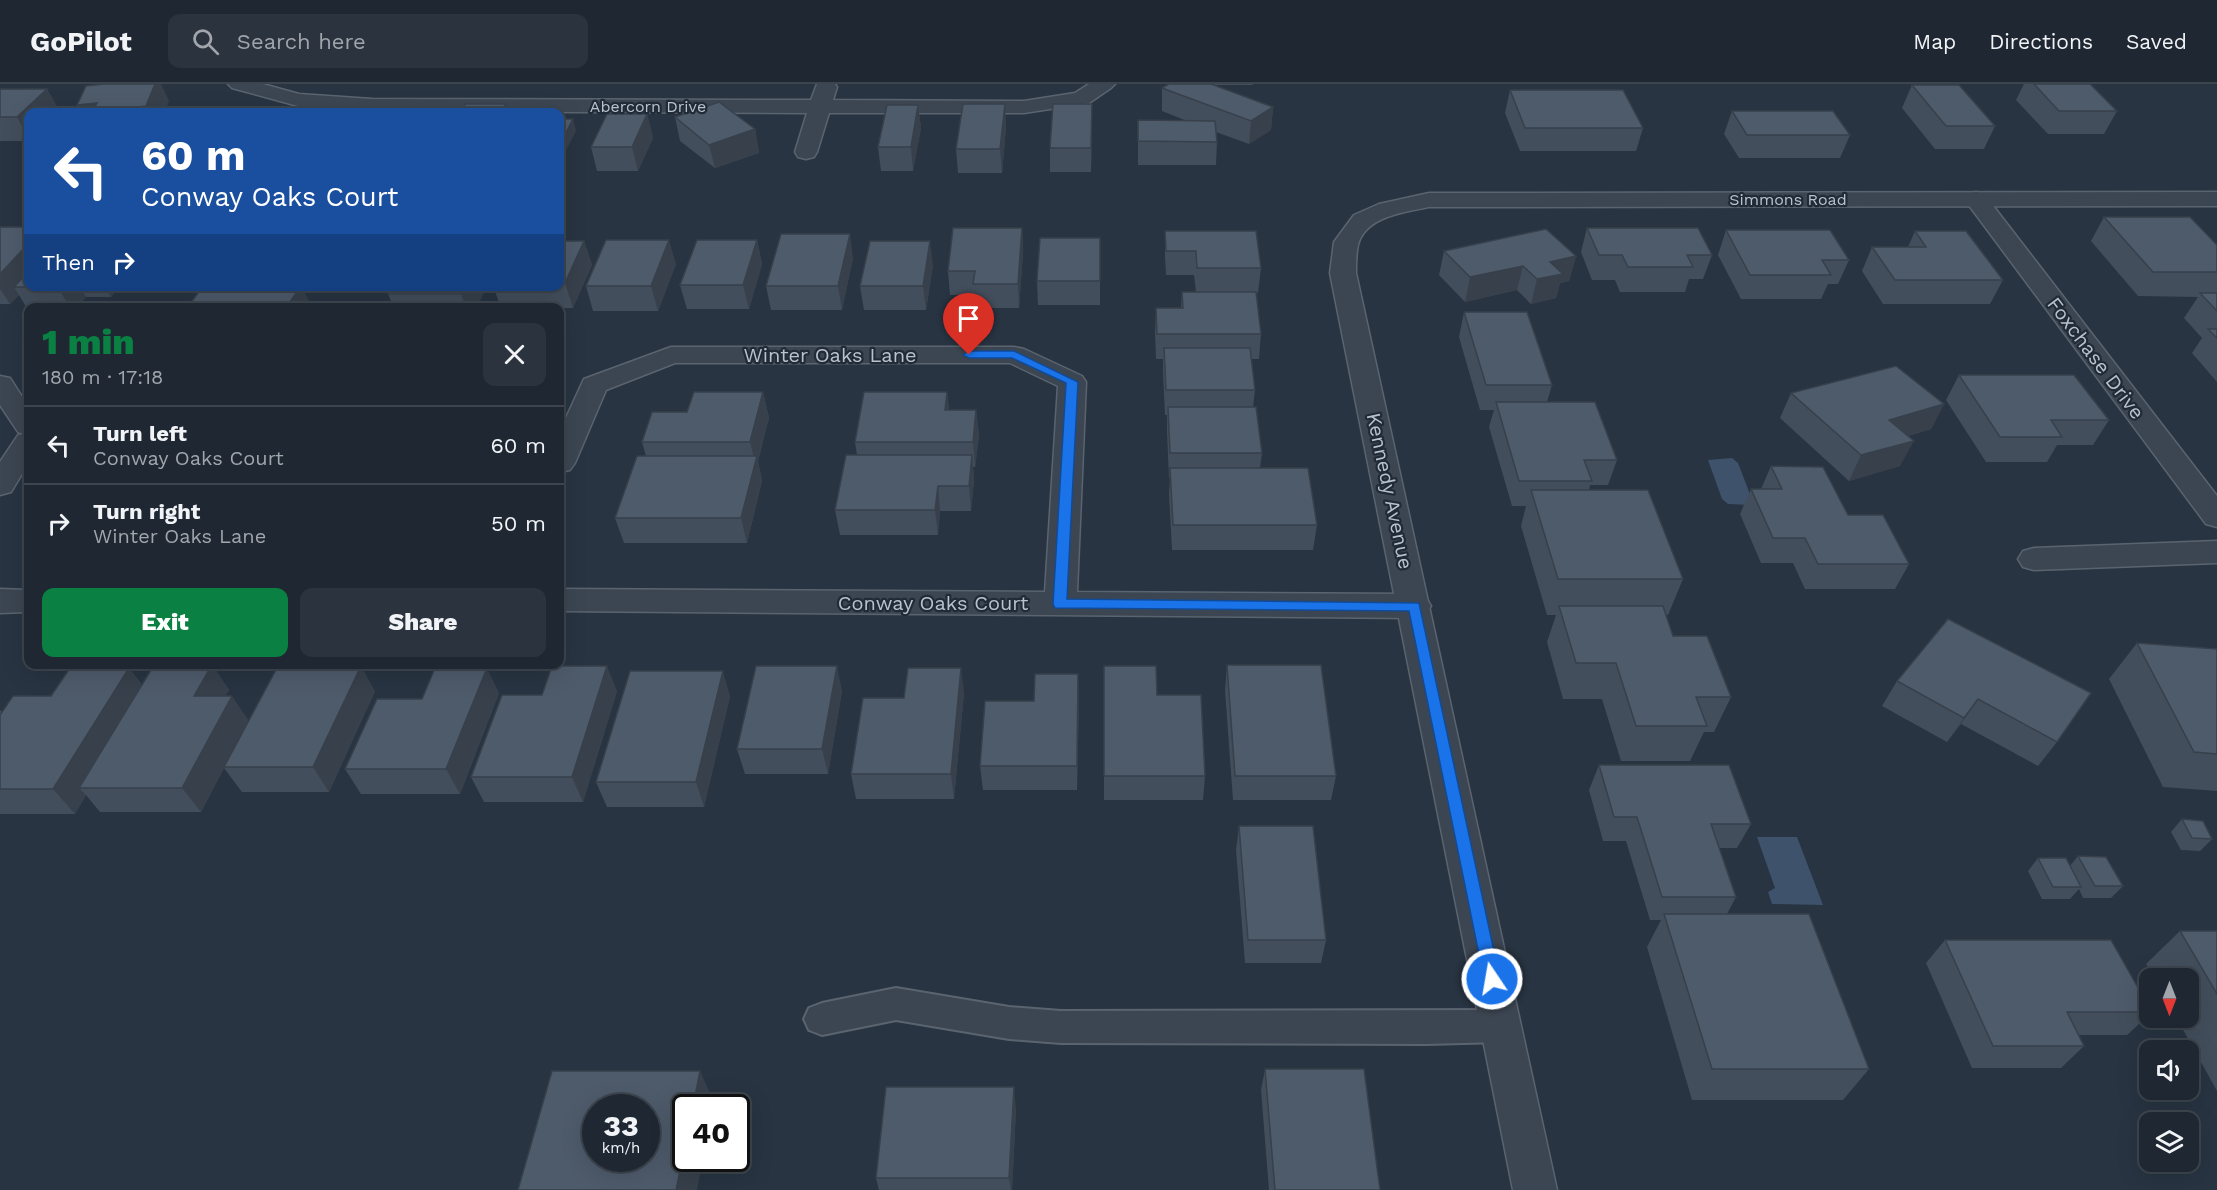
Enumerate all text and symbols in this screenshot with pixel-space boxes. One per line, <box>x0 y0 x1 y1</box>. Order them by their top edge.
search box <box>168 14 588 68</box>
text: GoPilot <box>30 25 132 58</box>
icon: search <box>189 25 222 58</box>
text: Search here <box>237 29 366 54</box>
text: Map <box>1913 29 1956 54</box>
text: Directions <box>1989 29 2093 54</box>
text: Saved <box>2126 29 2187 54</box>
street label: Abercorn Drive <box>590 97 706 116</box>
text: 60 m <box>141 131 245 180</box>
icon: left <box>42 132 120 210</box>
text: Conway Oaks Court <box>141 181 398 213</box>
street label: Simmons Road <box>1729 190 1847 209</box>
icon: right <box>107 246 140 279</box>
text: Then <box>42 250 95 275</box>
street label: Foxchase Drive <box>2042 292 2150 424</box>
pin <box>943 293 994 355</box>
icon: arrive <box>952 302 985 335</box>
text: 1 min <box>42 321 135 363</box>
button: close <box>483 323 546 386</box>
street label: Winter Oaks Lane <box>743 343 917 367</box>
text: 180 m · 17:18 <box>42 365 163 389</box>
street label: Kennedy Avenue <box>1362 411 1418 571</box>
text: Turn left <box>93 421 187 446</box>
icon: left <box>42 429 75 462</box>
text: 60 m <box>490 433 546 458</box>
text: Conway Oaks Court <box>93 446 284 470</box>
text: Turn right <box>93 499 200 524</box>
icon: right <box>42 507 75 540</box>
text: 50 m <box>491 511 546 536</box>
text: Winter Oaks Lane <box>93 524 266 548</box>
button: Exit <box>42 588 288 657</box>
button: Share <box>300 588 546 657</box>
street label: Conway Oaks Court <box>838 591 1029 615</box>
position arrow <box>1460 947 1524 1011</box>
north arrow <box>2139 968 2199 1028</box>
map controls <box>2139 968 2199 1172</box>
button: sound <box>2139 1040 2199 1100</box>
speed limit sign: 40 <box>672 1094 750 1172</box>
text: 33 <box>603 1108 639 1143</box>
button: layers <box>2139 1112 2199 1172</box>
text: km/h <box>602 1139 640 1157</box>

